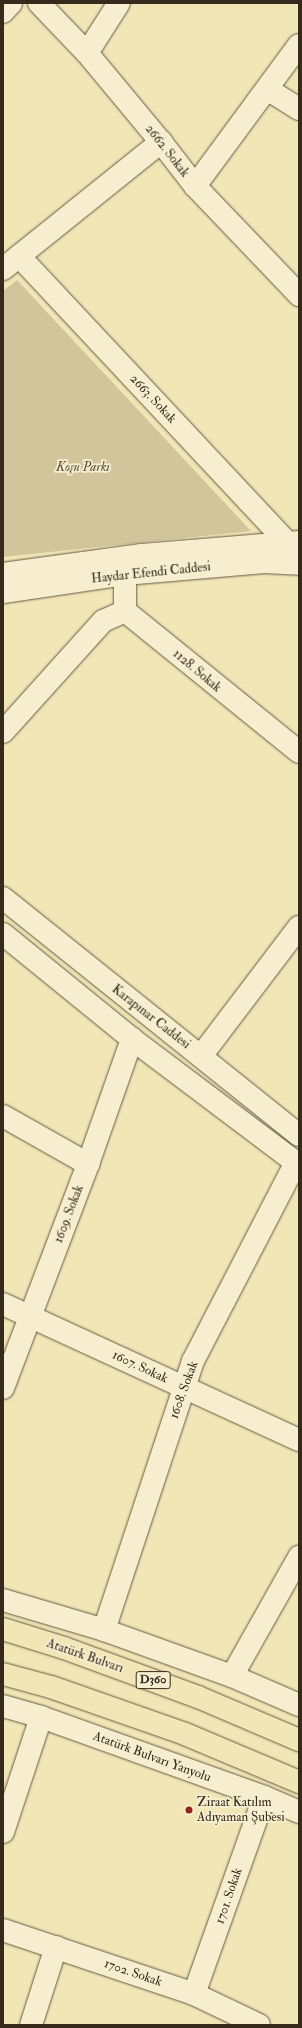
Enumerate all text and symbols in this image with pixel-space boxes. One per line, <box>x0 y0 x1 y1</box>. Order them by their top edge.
street label: 2662. Sokak <box>142 122 192 180</box>
street label: 2663. Sokak <box>126 371 180 427</box>
park label: Koşu Parkı <box>56 459 110 475</box>
street label: Haydar Efendi Caddesi <box>91 559 211 587</box>
street label: 1128. Sokak <box>170 646 224 696</box>
street label: Karapınar Caddesi <box>109 982 193 1052</box>
street label: 1609. Sokak <box>51 1183 87 1245</box>
street label: 1607. Sokak <box>110 1347 170 1387</box>
street label: 1608. Sokak <box>166 1359 202 1421</box>
street label: Atatürk Bulvarı <box>45 1636 125 1676</box>
road number: D360 <box>135 1670 171 1690</box>
street label: Atatürk Bulvarı Yanyolu <box>91 1728 213 1786</box>
place label: Ziraat Katılım Adıyaman Şubesi <box>197 1795 285 1826</box>
marker: Ziraat Katılım Adıyaman Şubesi <box>184 1805 194 1815</box>
street label: 1701. Sokak <box>212 1866 246 1926</box>
street label: 1702. Sokak <box>102 1956 164 1990</box>

